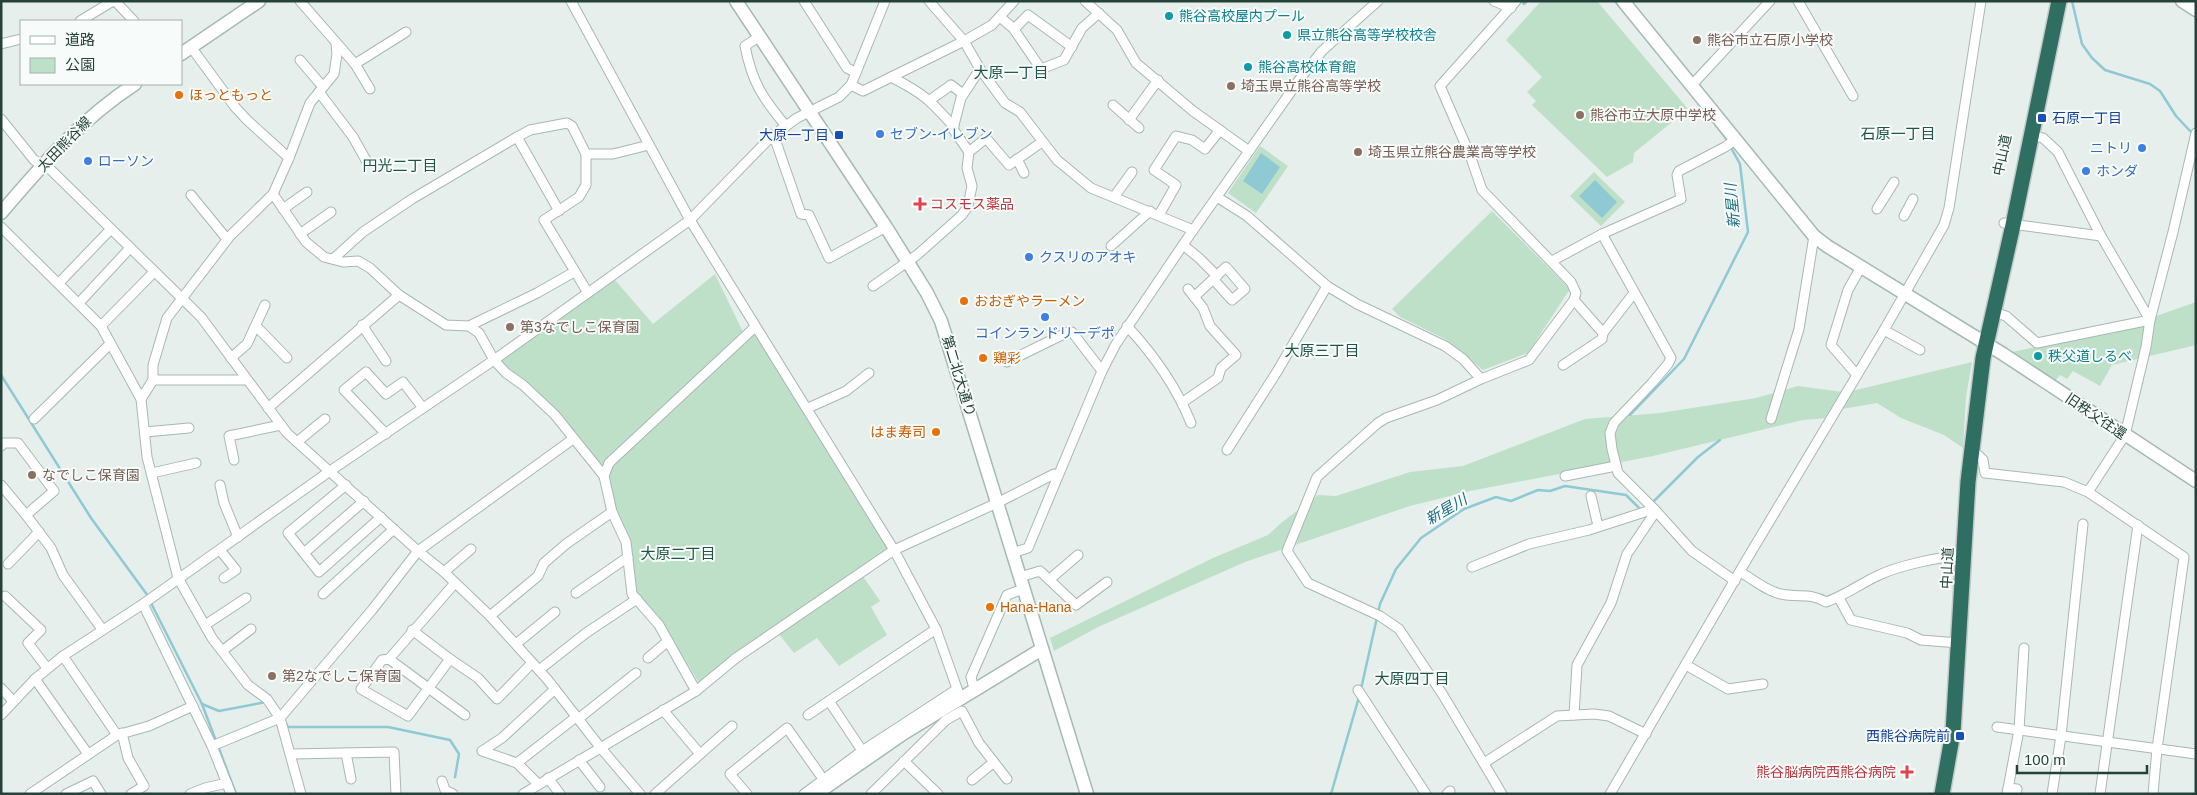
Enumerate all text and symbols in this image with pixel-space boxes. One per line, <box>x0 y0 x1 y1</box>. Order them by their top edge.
place label: 熊谷高校屋内プール <box>1179 8 1305 24</box>
marker: 熊谷高校屋内プール <box>1163 10 1175 22</box>
legend <box>20 20 182 85</box>
place label: 県立熊谷高等学校校舎 <box>1297 27 1437 43</box>
marker: 県立熊谷高等学校校舎 <box>1281 29 1293 41</box>
text: 道路 <box>65 31 95 48</box>
place label: 熊谷市立石原小学校 <box>1707 32 1833 48</box>
marker: 熊谷市立石原小学校 <box>1691 34 1703 46</box>
text: 公園 <box>65 56 95 73</box>
place label: 熊谷高校体育館 <box>1258 59 1356 75</box>
marker: 熊谷高校体育館 <box>1242 61 1254 73</box>
district label: 大原一丁目 <box>973 64 1049 81</box>
place label: 埼玉県立熊谷高等学校 <box>1241 78 1381 94</box>
marker: 埼玉県立熊谷高等学校 <box>1225 80 1237 92</box>
place label: ほっともっと <box>189 87 273 103</box>
marker: ほっともっと <box>173 89 185 101</box>
place label: 熊谷市立大原中学校 <box>1590 107 1716 123</box>
marker: 熊谷市立大原中学校 <box>1574 109 1586 121</box>
place label: 石原一丁目 <box>2052 110 2122 126</box>
marker: 石原一丁目 <box>2036 112 2048 124</box>
street label: 太田熊谷線 <box>34 113 94 175</box>
district label: 石原一丁目 <box>1860 125 1936 142</box>
place label: セブン-イレブン <box>890 126 993 142</box>
place label: 大原一丁目 <box>759 127 829 143</box>
marker: セブン-イレブン <box>874 128 886 140</box>
marker: 大原一丁目 <box>833 129 845 141</box>
street label: 中山道 <box>1990 133 2014 177</box>
place label: ニトリ <box>2090 140 2132 156</box>
marker: ニトリ <box>2136 142 2148 154</box>
place label: 埼玉県立熊谷農業高等学校 <box>1368 144 1536 160</box>
marker: 埼玉県立熊谷農業高等学校 <box>1352 146 1364 158</box>
place label: ローソン <box>98 153 154 169</box>
marker: ローソン <box>82 155 94 167</box>
district label: 円光二丁目 <box>362 157 438 174</box>
place label: ホンダ <box>2096 163 2138 179</box>
marker: ホンダ <box>2080 165 2092 177</box>
water label: 新星川 <box>1721 181 1742 229</box>
place label: コスモス薬品 <box>930 196 1014 212</box>
marker: コスモス薬品 <box>914 198 926 210</box>
place label: クスリのアオキ <box>1039 249 1137 265</box>
marker: クスリのアオキ <box>1023 251 1035 263</box>
place label: おおぎやラーメン <box>974 293 1085 309</box>
marker: おおぎやラーメン <box>958 295 970 307</box>
marker: コインランドリーデポ <box>1039 311 1051 323</box>
place label: 第3なでしこ保育園 <box>520 319 640 335</box>
marker: 第3なでしこ保育園 <box>504 321 516 333</box>
place label: コインランドリーデポ <box>975 325 1115 341</box>
street label: 第二北大通り <box>939 333 979 419</box>
district label: 大原三丁目 <box>1284 342 1360 359</box>
place label: 秩父道しるべ <box>2048 348 2132 364</box>
place label: 鶏彩 <box>993 350 1021 366</box>
marker: 秩父道しるべ <box>2032 350 2044 362</box>
marker: 鶏彩 <box>977 352 989 364</box>
street label: 旧秩父往還 <box>2063 390 2129 442</box>
place label: はま寿司 <box>870 424 926 440</box>
marker: はま寿司 <box>930 426 942 438</box>
place label: なでしこ保育園 <box>42 467 140 483</box>
marker: なでしこ保育園 <box>26 469 38 481</box>
water label: 新星川 <box>1422 489 1471 528</box>
district label: 大原二丁目 <box>640 545 716 562</box>
street label: 中山道 <box>1938 547 1956 589</box>
place label: Hana-Hana <box>1000 599 1072 615</box>
marker: Hana-Hana <box>984 601 996 613</box>
place label: 第2なでしこ保育園 <box>282 668 402 684</box>
marker: 第2なでしこ保育園 <box>266 670 278 682</box>
district label: 大原四丁目 <box>1374 670 1450 687</box>
place label: 西熊谷病院前 <box>1866 728 1950 744</box>
marker: 西熊谷病院前 <box>1954 730 1966 742</box>
scale bar <box>2017 742 2147 774</box>
text: 100 m <box>2024 751 2066 768</box>
place label: 熊谷脳病院西熊谷病院 <box>1756 764 1896 780</box>
marker: 熊谷脳病院西熊谷病院 <box>1900 765 1914 779</box>

